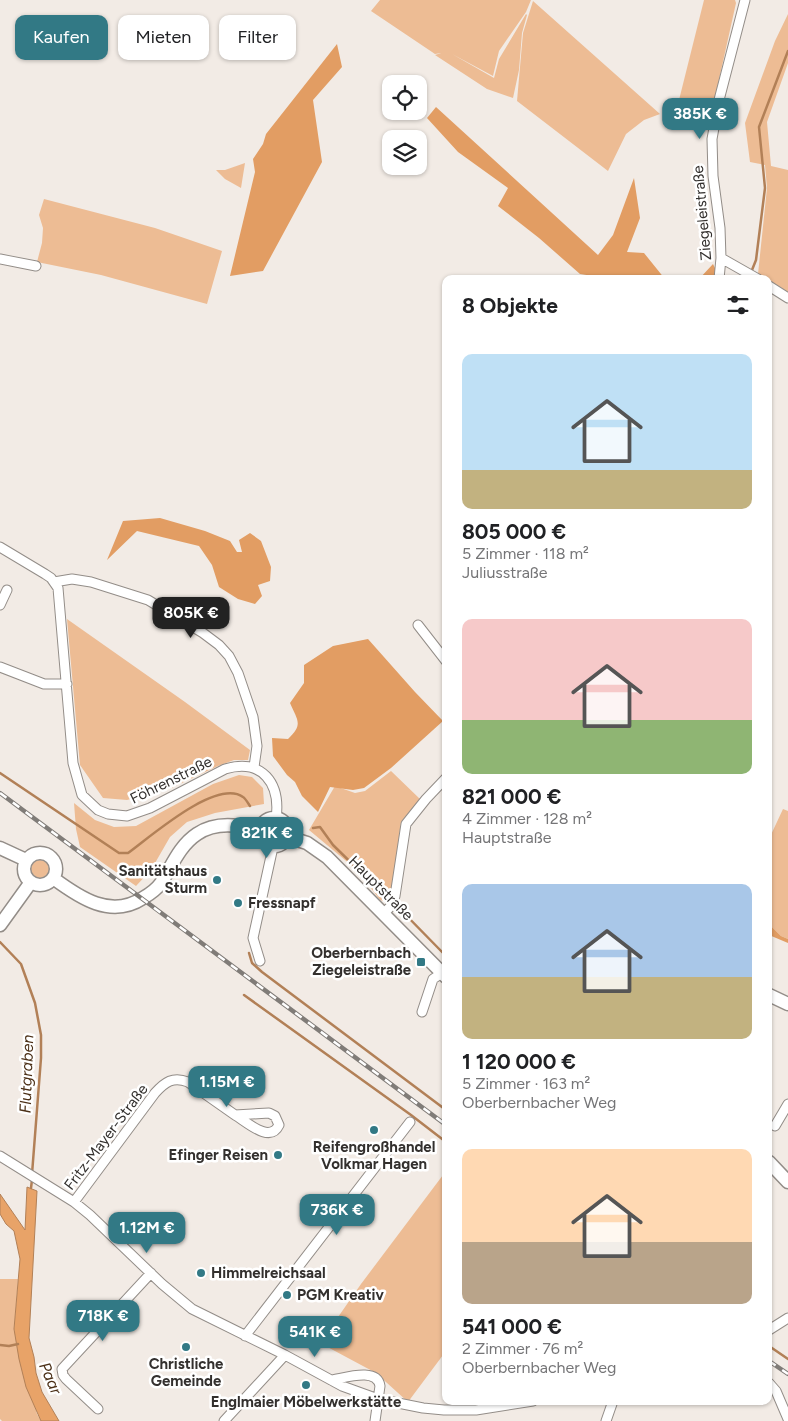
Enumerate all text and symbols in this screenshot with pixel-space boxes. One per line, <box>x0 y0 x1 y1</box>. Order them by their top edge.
chip: Kaufen <box>15 15 108 60</box>
chip: Mieten <box>118 15 209 60</box>
chip: Filter <box>219 15 296 60</box>
map controls <box>382 75 427 175</box>
button: locate <box>382 75 427 120</box>
pin: 385K € <box>659 98 741 140</box>
text: 385K € <box>673 104 727 123</box>
button: layers <box>382 130 427 175</box>
street label: Ziegeleistraße <box>689 165 715 261</box>
icon: filters <box>724 291 752 319</box>
text: 8 Objekte <box>462 293 558 318</box>
icon: home <box>562 386 652 476</box>
text: 805 000 € <box>462 519 566 544</box>
text: 5 Zimmer · 118 m² <box>462 544 589 563</box>
text: Juliusstraße <box>462 563 548 582</box>
pin: 805K € <box>150 596 232 639</box>
text: 805K € <box>163 603 219 622</box>
icon: home <box>562 651 652 741</box>
street label: Föhrenstraße <box>127 752 215 808</box>
text: 821 000 € <box>462 784 561 809</box>
text: 4 Zimmer · 128 m² <box>462 809 592 828</box>
pin: 821K € <box>226 816 308 859</box>
text: 821K € <box>241 823 293 842</box>
text: Hauptstraße <box>462 828 551 847</box>
street label: Hauptstraße <box>345 852 417 924</box>
place label: Sanitätshaus Sturm <box>118 862 207 897</box>
marker: Sanitätshaus Sturm <box>211 874 223 886</box>
place label: Fressnapf <box>248 894 316 912</box>
marker: Fressnapf <box>232 897 244 909</box>
icon: home <box>562 916 652 1006</box>
place label: Oberbernbach Ziegeleistraße <box>311 944 412 979</box>
marker: Oberbernbach Ziegeleistraße <box>415 956 427 968</box>
water label: Flutgraben <box>16 1034 37 1114</box>
text: 1 120 000 € <box>462 1049 576 1074</box>
pin: 1.15M € <box>181 1066 273 1108</box>
text: 1.15M € <box>199 1072 255 1091</box>
text: 5 Zimmer · 163 m² <box>462 1074 590 1093</box>
street label: Fritz-Mayer-Straße <box>60 1081 152 1193</box>
text: Oberbernbacher Weg <box>462 1093 616 1112</box>
marker: Reifengroßhandel Volkmar Hagen <box>368 1124 380 1136</box>
place label: Reifengroßhandel Volkmar Hagen <box>313 1138 435 1173</box>
place label: Efinger Reisen <box>169 1146 268 1164</box>
marker: Efinger Reisen <box>272 1149 284 1161</box>
icon: home <box>562 1181 652 1271</box>
pin: 736K € <box>296 1194 378 1236</box>
text: 736K € <box>311 1200 363 1219</box>
pin: 1.12M € <box>101 1212 193 1254</box>
text: 1.12M € <box>119 1218 175 1237</box>
place label: Himmelreichsaal <box>211 1264 326 1282</box>
marker: Himmelreichsaal <box>195 1267 207 1279</box>
place label: PGM Kreativ <box>297 1286 384 1304</box>
marker: PGM Kreativ <box>281 1289 293 1301</box>
pin: 718K € <box>62 1300 144 1342</box>
text: 718K € <box>77 1306 129 1325</box>
text: 541 000 € <box>462 1314 562 1339</box>
pin: 541K € <box>274 1316 356 1358</box>
text: 541K € <box>289 1322 341 1341</box>
text: 2 Zimmer · 76 m² <box>462 1339 583 1358</box>
marker: Christliche Gemeinde <box>180 1341 192 1353</box>
place label: Christliche Gemeinde <box>149 1355 224 1390</box>
text: Oberbernbacher Weg <box>462 1358 616 1377</box>
water label: Paar <box>35 1359 66 1398</box>
marker: Englmaier Möbelwerkstätte <box>300 1379 312 1391</box>
place label: Englmaier Möbelwerkstätte <box>211 1393 402 1411</box>

